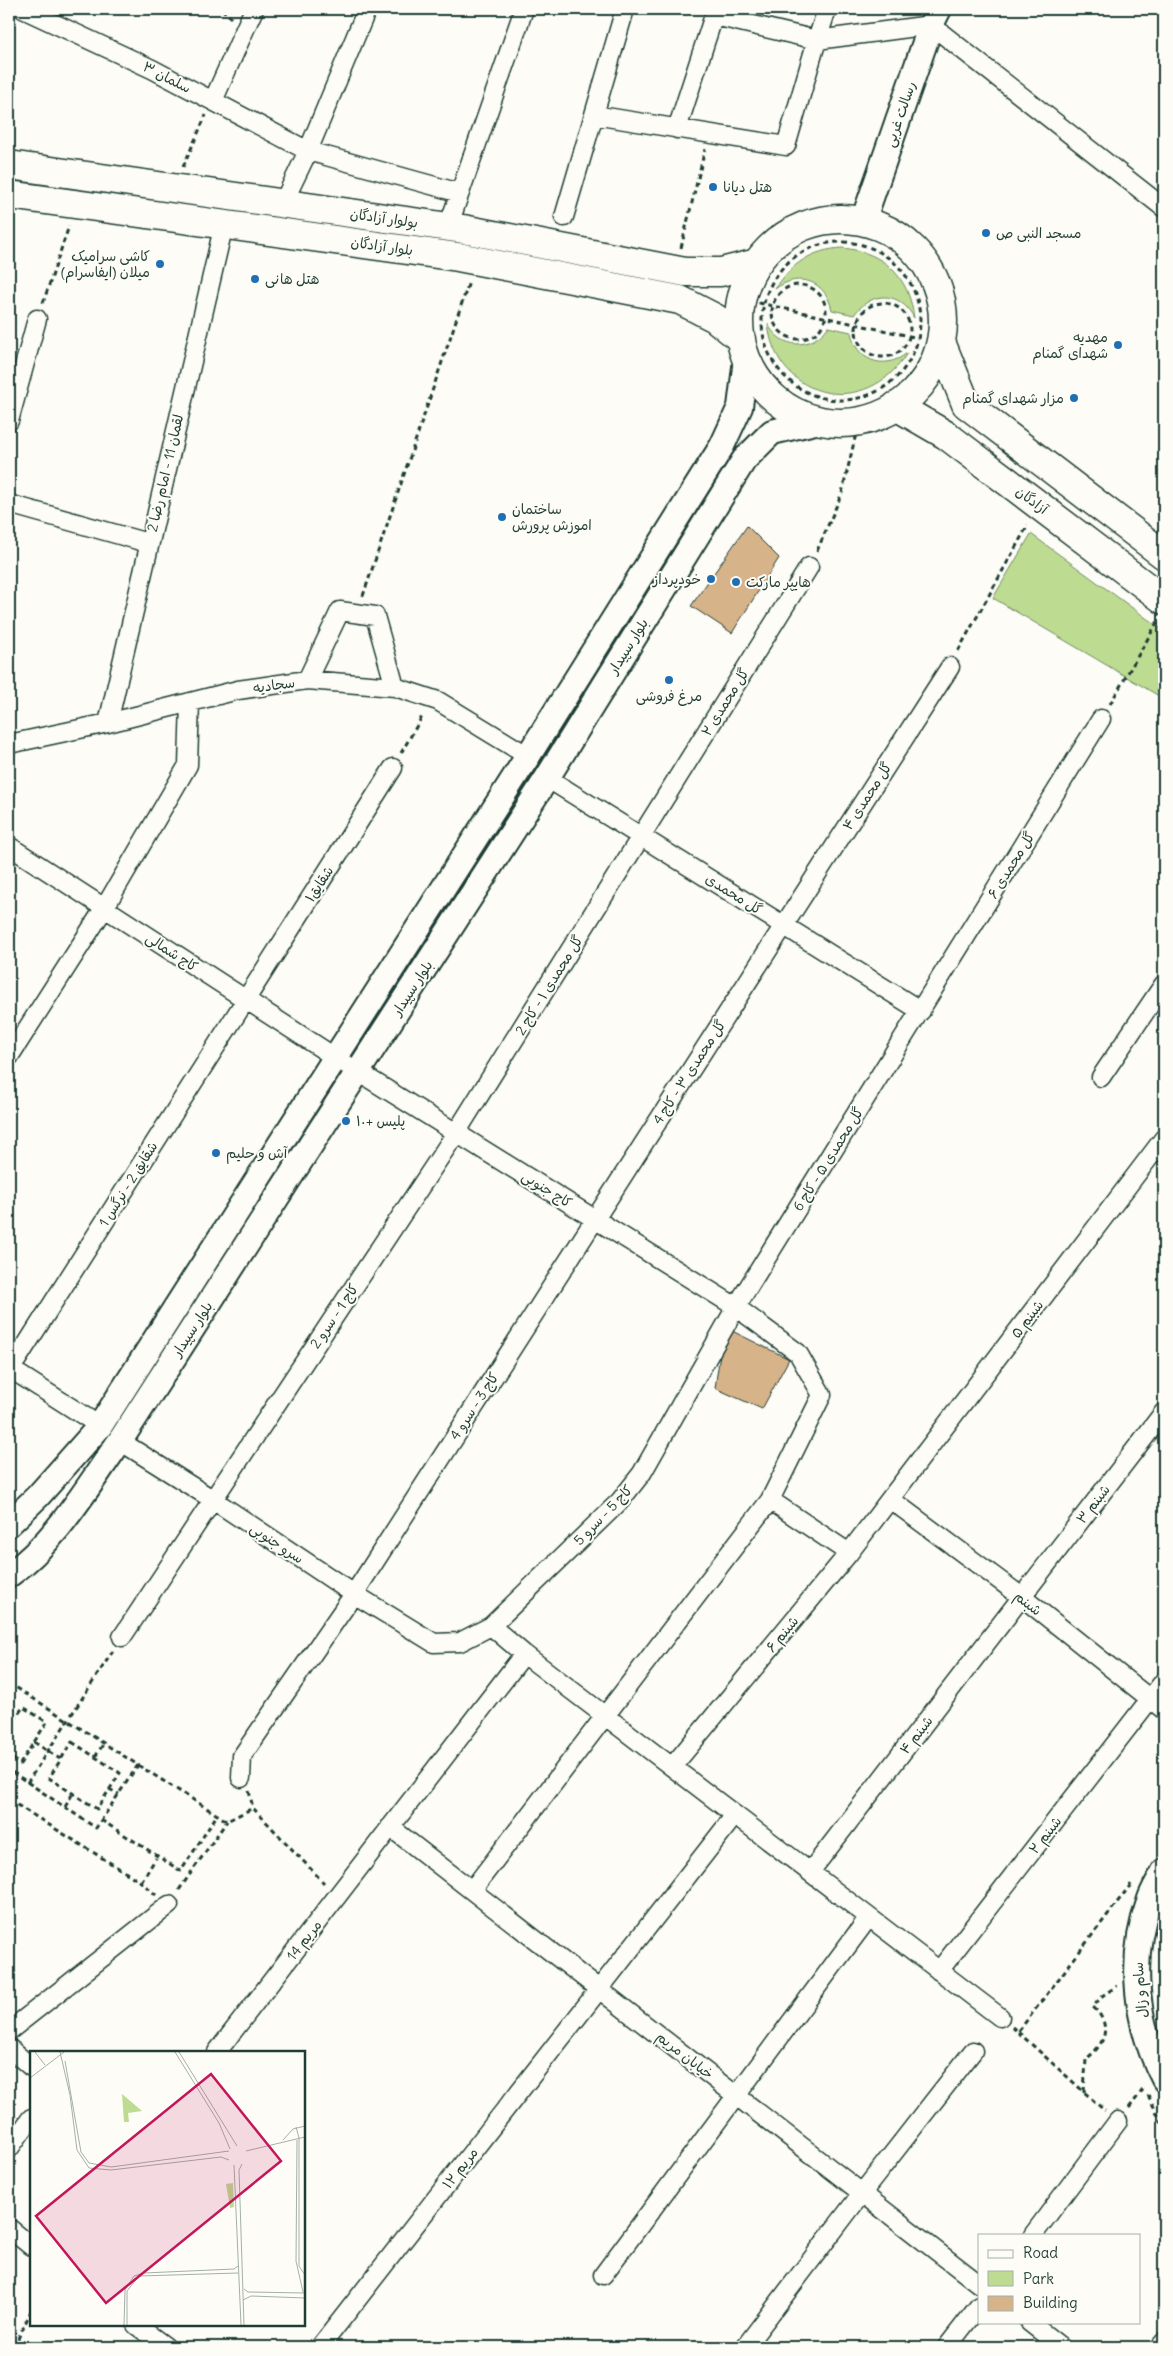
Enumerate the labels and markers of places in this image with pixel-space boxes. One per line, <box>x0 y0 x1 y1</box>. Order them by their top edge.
place label: هتل دیانا <box>723 178 772 196</box>
marker: هتل دیانا <box>707 181 719 193</box>
place label: مسجد النبی ص <box>996 224 1081 242</box>
marker: مسجد النبی ص <box>980 227 992 239</box>
place label: کاشی سرامیک میلان (ایفاسرام) <box>61 247 150 283</box>
marker: کاشی سرامیک میلان (ایفاسرام) <box>154 258 166 270</box>
place label: هتل هانی <box>265 270 319 288</box>
marker: هتل هانی <box>249 273 261 285</box>
place label: مهدیه شهدای گمنام <box>1032 328 1108 364</box>
marker: مهدیه شهدای گمنام <box>1112 339 1124 351</box>
place label: مزار شهدای گمنام <box>962 389 1064 409</box>
marker: مزار شهدای گمنام <box>1068 392 1080 404</box>
place label: ساختمان اموزش پرورش <box>512 500 592 535</box>
marker: ساختمان اموزش پرورش <box>496 511 508 523</box>
place label: خودپرداز <box>652 570 701 589</box>
marker: خودپرداز <box>705 573 717 585</box>
place label: هایپر مارکت <box>746 573 811 592</box>
marker: هایپر مارکت <box>730 576 742 588</box>
marker: مرغ فروشی <box>663 674 675 686</box>
place label: مرغ فروشی <box>636 687 702 706</box>
place label: پلیس +۱۰ <box>356 1112 405 1131</box>
marker: پلیس +۱۰ <box>340 1115 352 1127</box>
place label: آش و حلیم <box>226 1144 288 1164</box>
marker: آش و حلیم <box>210 1147 222 1159</box>

